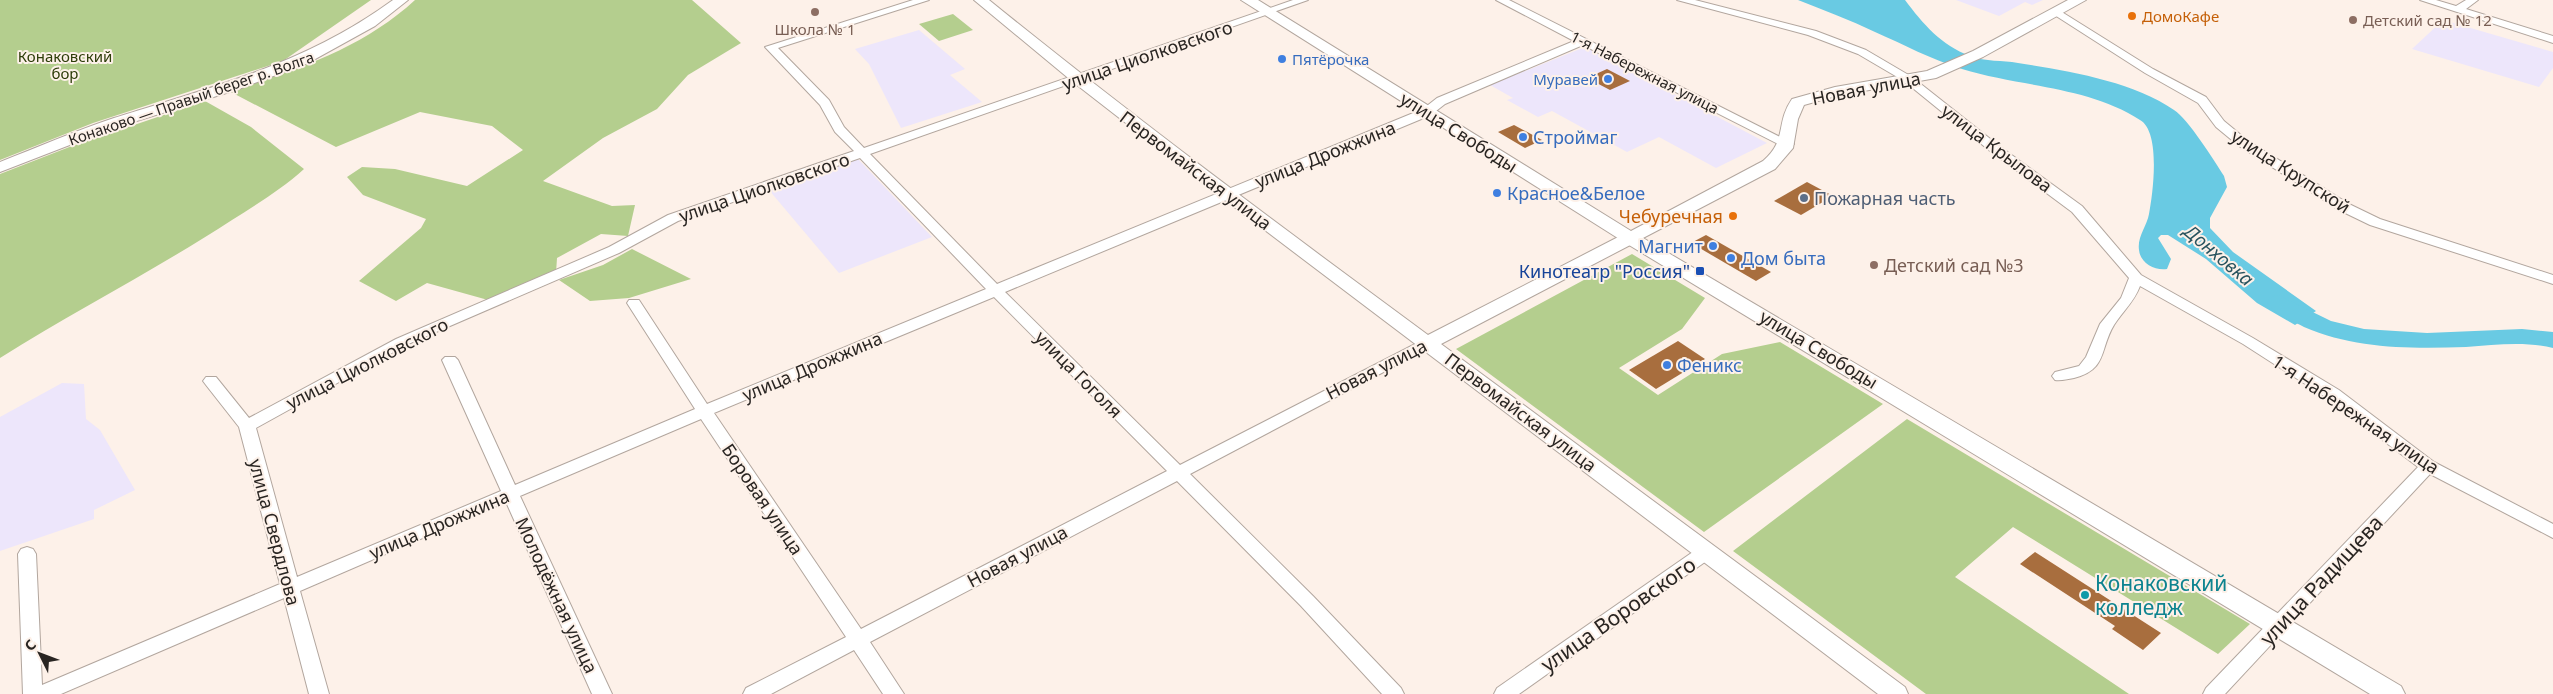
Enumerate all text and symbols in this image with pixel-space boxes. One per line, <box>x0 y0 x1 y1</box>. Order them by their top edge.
marker: Школа № 1 <box>809 6 821 18</box>
place label: ДомоКафе <box>2142 6 2219 26</box>
marker: ДомоКафе <box>2126 10 2138 22</box>
place label: Детский сад № 12 <box>2363 10 2492 30</box>
marker: Детский сад № 12 <box>2347 14 2359 26</box>
street label: улица Циолковского <box>1059 15 1235 95</box>
place label: Школа № 1 <box>775 19 855 39</box>
street label: 1-я Набережная улица <box>1567 26 1723 118</box>
park label: Конаковский бор <box>18 46 112 83</box>
street label: Конаково — Правый берег р. Волга <box>66 46 316 150</box>
place label: Пятёрочка <box>1292 49 1369 69</box>
marker: Пятёрочка <box>1276 53 1288 65</box>
street label: Новая улица <box>1810 66 1922 110</box>
place label: Муравей <box>1533 69 1598 89</box>
marker: Муравей <box>1602 73 1614 85</box>
street label: улица Свободы <box>1396 86 1522 178</box>
street label: улица Крылова <box>1937 98 2057 198</box>
street label: Первомайская улица <box>1115 105 1277 235</box>
street label: улица Дрожжина <box>1251 115 1399 193</box>
street label: улица Крупской <box>2227 124 2355 218</box>
place label: Строймаг <box>1533 125 1618 149</box>
marker: Строймаг <box>1517 131 1529 143</box>
street label: улица Циолковского <box>676 147 852 227</box>
place label: Красное&Белое <box>1507 181 1645 205</box>
place label: Пожарная часть <box>1814 186 1956 210</box>
marker: Красное&Белое <box>1491 187 1503 199</box>
marker: Пожарная часть <box>1798 192 1810 204</box>
place label: Чебуречная <box>1619 204 1723 228</box>
marker: Чебуречная <box>1727 210 1739 222</box>
water label: Донховка <box>2177 217 2259 292</box>
place label: Магнит <box>1638 234 1704 258</box>
marker: Магнит <box>1707 240 1719 252</box>
place label: Дом быта <box>1741 246 1826 270</box>
marker: Дом быта <box>1725 252 1737 264</box>
place label: Детский сад №3 <box>1884 253 2024 277</box>
place label: Кинотеатр "Россия" <box>1519 259 1690 283</box>
marker: Детский сад №3 <box>1868 259 1880 271</box>
marker: Кинотеатр "Россия" <box>1694 265 1706 277</box>
street label: улица Свободы <box>1755 304 1883 394</box>
street label: улица Циолковского <box>282 312 452 414</box>
street label: улица Гоголя <box>1030 325 1128 423</box>
street label: улица Дрожжина <box>738 326 886 406</box>
street label: Новая улица <box>1321 333 1431 405</box>
street label: Первомайская улица <box>1440 347 1602 477</box>
street label: 1-я Набережная улица <box>2268 349 2444 479</box>
place label: Феникс <box>1677 353 1742 377</box>
marker: Феникс <box>1661 359 1673 371</box>
street label: Боровая улица <box>717 439 809 559</box>
street label: улица Свердлова <box>244 456 306 608</box>
street label: улица Дрожжина <box>365 484 513 564</box>
street label: улица Радищева <box>2253 509 2389 651</box>
street label: Молодёжная улица <box>510 513 604 677</box>
street label: Новая улица <box>963 520 1071 592</box>
street label: улица Воровского <box>1535 550 1701 678</box>
place label: Конаковский колледж <box>2095 569 2227 621</box>
marker: Конаковский колледж <box>2079 589 2091 601</box>
north arrow <box>15 629 65 679</box>
text: С <box>20 635 40 655</box>

